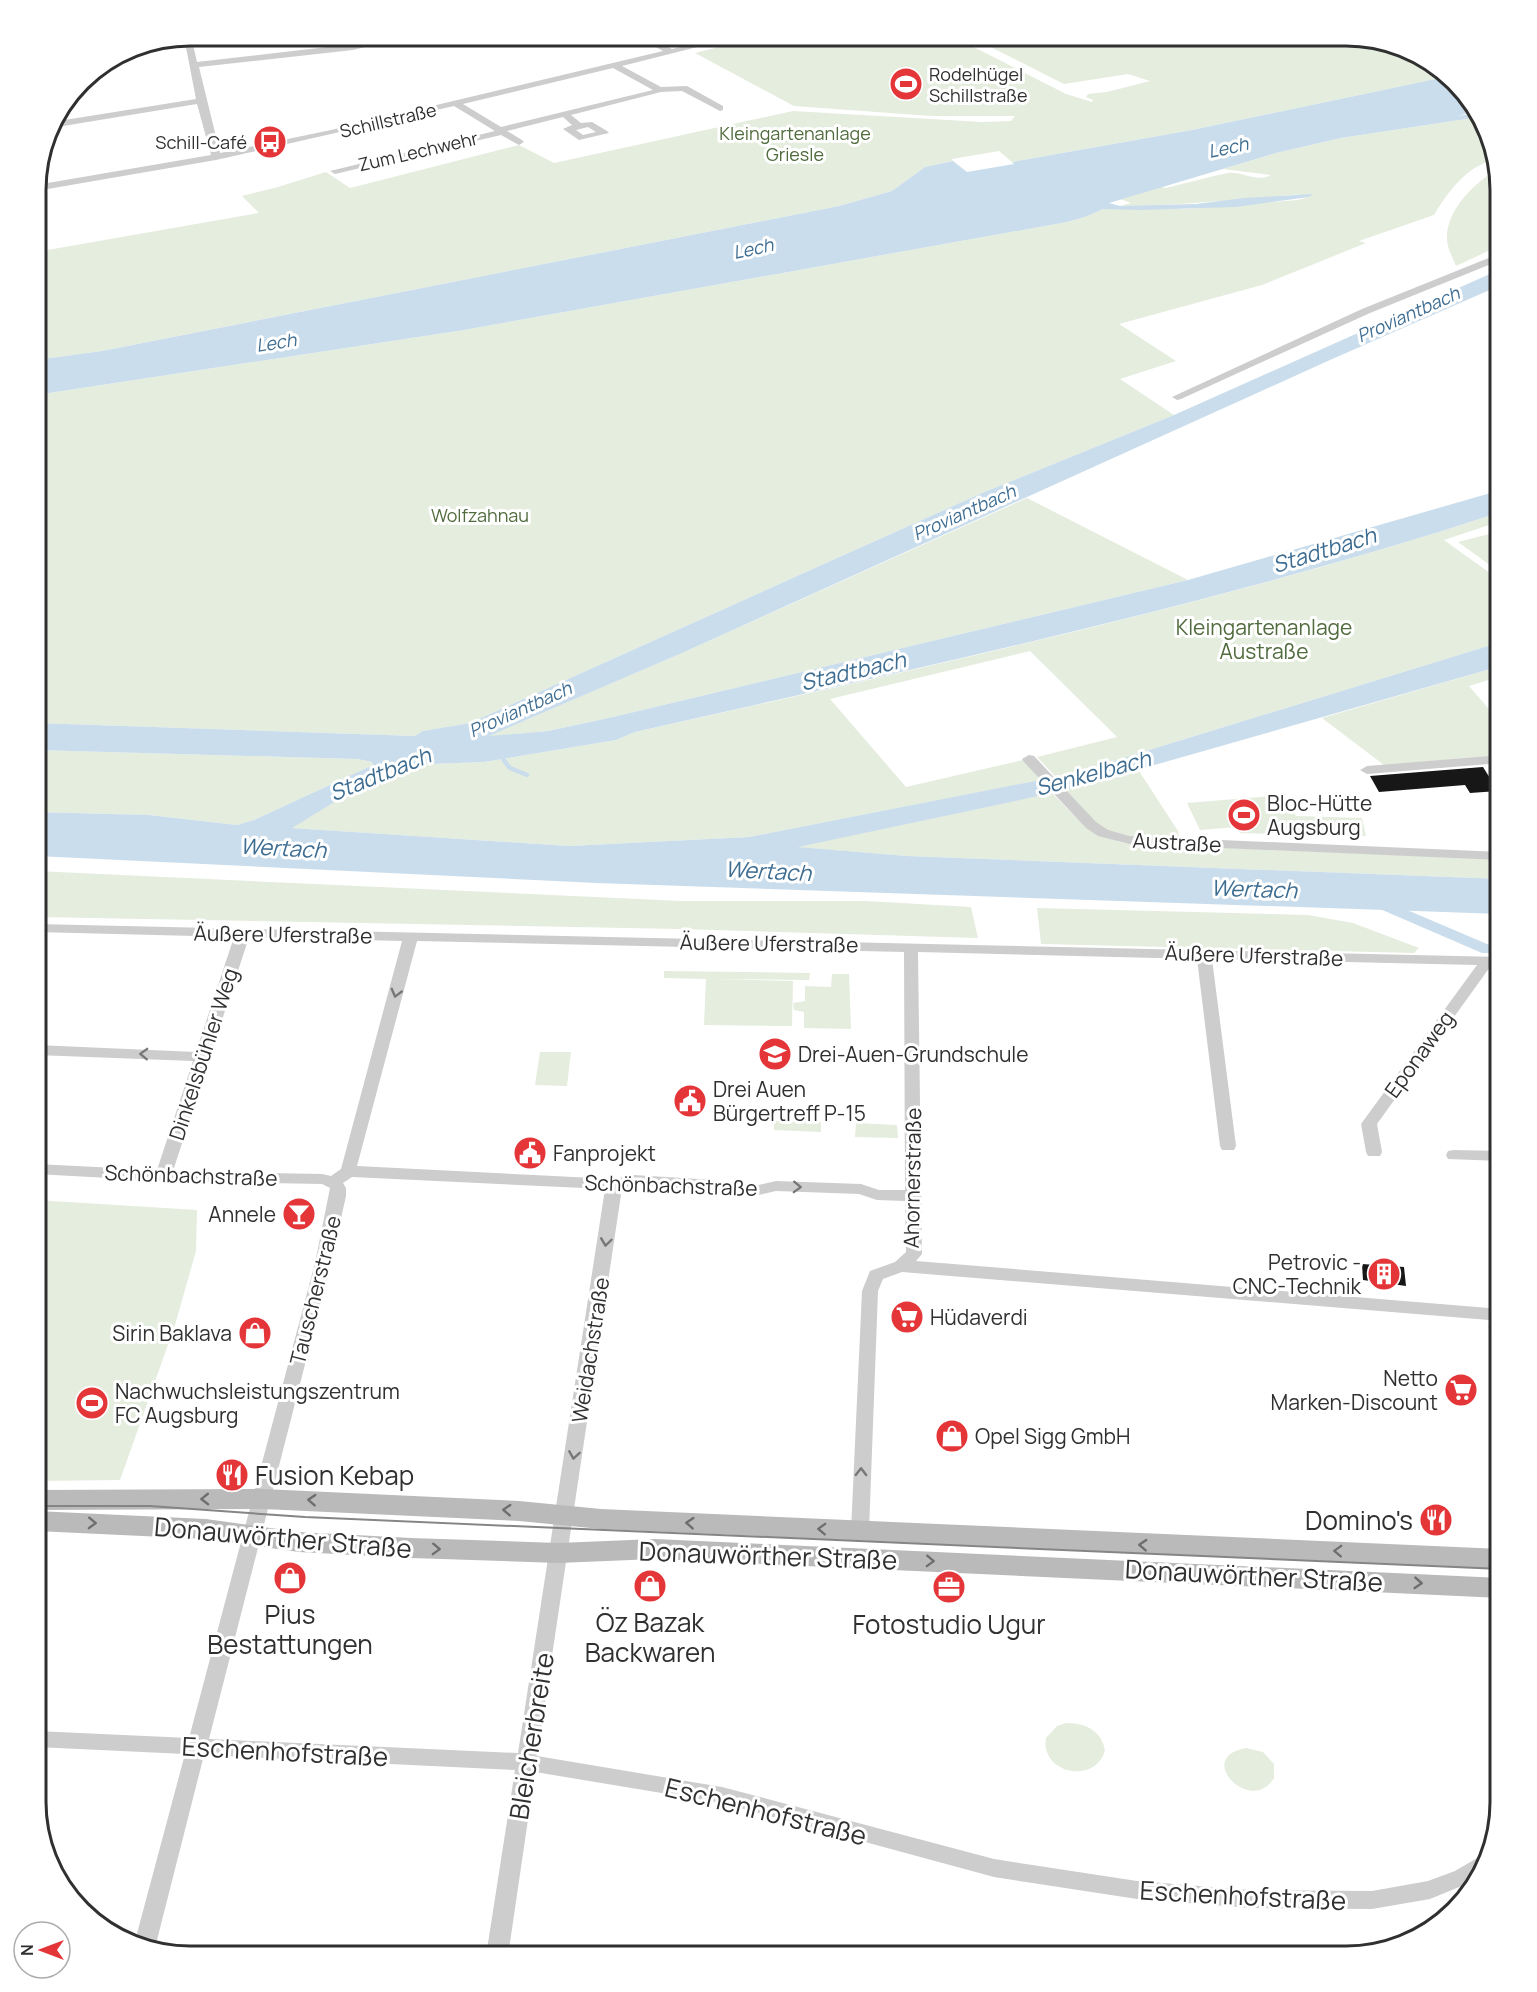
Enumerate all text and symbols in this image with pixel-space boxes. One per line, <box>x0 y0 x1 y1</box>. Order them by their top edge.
place label: Rodelhügel Schillstraße <box>929 62 1027 107</box>
sports icon: Rodelhügel Schillstraße <box>888 66 924 102</box>
street label: Schillstraße <box>337 97 439 143</box>
park label: Kleingartenanlage Griesle <box>719 121 871 166</box>
bus stop icon: Schill-Café <box>252 124 288 160</box>
street label: Zum Lechwehr <box>356 125 481 176</box>
place label: Schill-Café <box>155 130 247 154</box>
water label: Lech <box>1206 131 1252 163</box>
water label: Lech <box>731 232 777 264</box>
water label: Proviantbach <box>1353 280 1464 347</box>
water label: Lech <box>254 327 299 357</box>
water label: Proviantbach <box>909 478 1020 545</box>
park label: Wolfzahnau <box>431 503 529 527</box>
water label: Stadtbach <box>1268 520 1380 580</box>
park label: Kleingartenanlage Austraße <box>1176 613 1352 665</box>
water label: Stadtbach <box>798 644 909 698</box>
water label: Proviantbach <box>465 675 576 742</box>
water label: Stadtbach <box>325 740 436 808</box>
water label: Senkelbach <box>1032 743 1155 803</box>
place label: Bloc-Hütte Augsburg <box>1267 789 1372 841</box>
sports icon: Bloc-Hütte Augsburg <box>1226 797 1262 833</box>
street label: Austraße <box>1132 826 1222 858</box>
water label: Wertach <box>239 831 328 865</box>
water label: Wertach <box>724 854 813 888</box>
water label: Wertach <box>1210 873 1299 906</box>
street label: Äußere Uferstraße <box>193 918 373 950</box>
street label: Äußere Uferstraße <box>679 927 859 959</box>
street label: Äußere Uferstraße <box>1164 938 1344 972</box>
street label: Dinkelsbühler Weg <box>162 964 244 1144</box>
one-way arrow <box>391 987 403 998</box>
street label: Eponaweg <box>1378 1005 1460 1103</box>
school or university icon: Drei-Auen-Grundschule <box>757 1036 793 1072</box>
place label: Drei-Auen-Grundschule <box>798 1040 1029 1068</box>
one-way arrow <box>139 1048 148 1061</box>
place label: Drei Auen Bürgertreff P-15 <box>713 1075 866 1127</box>
public building icon: Drei Auen Bürgertreff P-15 <box>672 1083 708 1119</box>
street label: Ahornerstraße <box>897 1107 927 1249</box>
public building icon: Fanprojekt <box>512 1135 548 1171</box>
place label: Fanprojekt <box>553 1139 656 1167</box>
street label: Schönbachstraße <box>104 1158 278 1192</box>
street label: Schönbachstraße <box>584 1168 758 1202</box>
one-way arrow <box>792 1181 801 1194</box>
bar icon: Annele <box>281 1196 317 1232</box>
place label: Annele <box>208 1200 276 1228</box>
street label: Tauscherstraße <box>283 1212 347 1368</box>
one-way arrow <box>600 1237 612 1246</box>
place label: Petrovic - CNC-Technik <box>1233 1248 1362 1300</box>
building icon: Petrovic - CNC-Technik <box>1366 1256 1402 1292</box>
street label: Weidachstraße <box>565 1275 615 1425</box>
supermarket icon: Hüdaverdi <box>889 1299 925 1335</box>
place label: Hüdaverdi <box>930 1303 1028 1331</box>
shop icon: Sirin Baklava <box>237 1315 273 1351</box>
place label: Sirin Baklava <box>112 1319 232 1347</box>
place label: Netto Marken-Discount <box>1271 1364 1438 1416</box>
supermarket icon: Netto Marken-Discount <box>1443 1372 1479 1408</box>
place label: Nachwuchsleistungszentrum FC Augsburg <box>115 1377 400 1429</box>
sports icon: Nachwuchsleistungszentrum FC Augsburg <box>74 1385 110 1421</box>
shop icon: Opel Sigg GmbH <box>934 1418 970 1454</box>
place label: Opel Sigg GmbH <box>975 1422 1130 1450</box>
one-way arrow <box>568 1450 581 1460</box>
restaurant icon: Fusion Kebap <box>214 1457 250 1493</box>
place label: Fusion Kebap <box>255 1457 414 1493</box>
one-way arrow <box>855 1468 867 1477</box>
one-way arrow <box>200 1493 209 1505</box>
one-way arrow <box>307 1494 316 1507</box>
place label: Domino's <box>1305 1502 1413 1538</box>
restaurant icon: Domino's <box>1418 1502 1454 1538</box>
one-way arrow <box>502 1504 511 1517</box>
street label: Donauwörther Straße <box>153 1508 413 1566</box>
one-way arrow <box>686 1516 695 1529</box>
one-way arrow <box>87 1517 96 1530</box>
one-way arrow <box>818 1523 827 1536</box>
street label: Donauwörther Straße <box>638 1533 898 1577</box>
one-way arrow <box>1138 1538 1147 1551</box>
one-way arrow <box>432 1542 441 1555</box>
one-way arrow <box>1333 1545 1342 1558</box>
street label: Donauwörther Straße <box>1124 1550 1384 1600</box>
one-way arrow <box>925 1554 934 1567</box>
shop icon: Pius Bestattungen <box>272 1560 308 1596</box>
shop icon: Öz Bazak Backwaren <box>632 1568 668 1604</box>
office icon: Fotostudio Ugur <box>931 1569 967 1605</box>
one-way arrow <box>1413 1576 1423 1589</box>
place label: Pius Bestattungen <box>207 1596 373 1662</box>
place label: Öz Bazak Backwaren <box>585 1604 715 1670</box>
place label: Fotostudio Ugur <box>852 1606 1046 1642</box>
street label: Bleicherbreite <box>500 1650 562 1822</box>
street label: Eschenhofstraße <box>181 1728 389 1774</box>
street label: Eschenhofstraße <box>661 1769 871 1853</box>
street label: Eschenhofstraße <box>1139 1872 1347 1918</box>
north arrow <box>12 1920 72 1980</box>
text: N <box>16 1944 38 1956</box>

